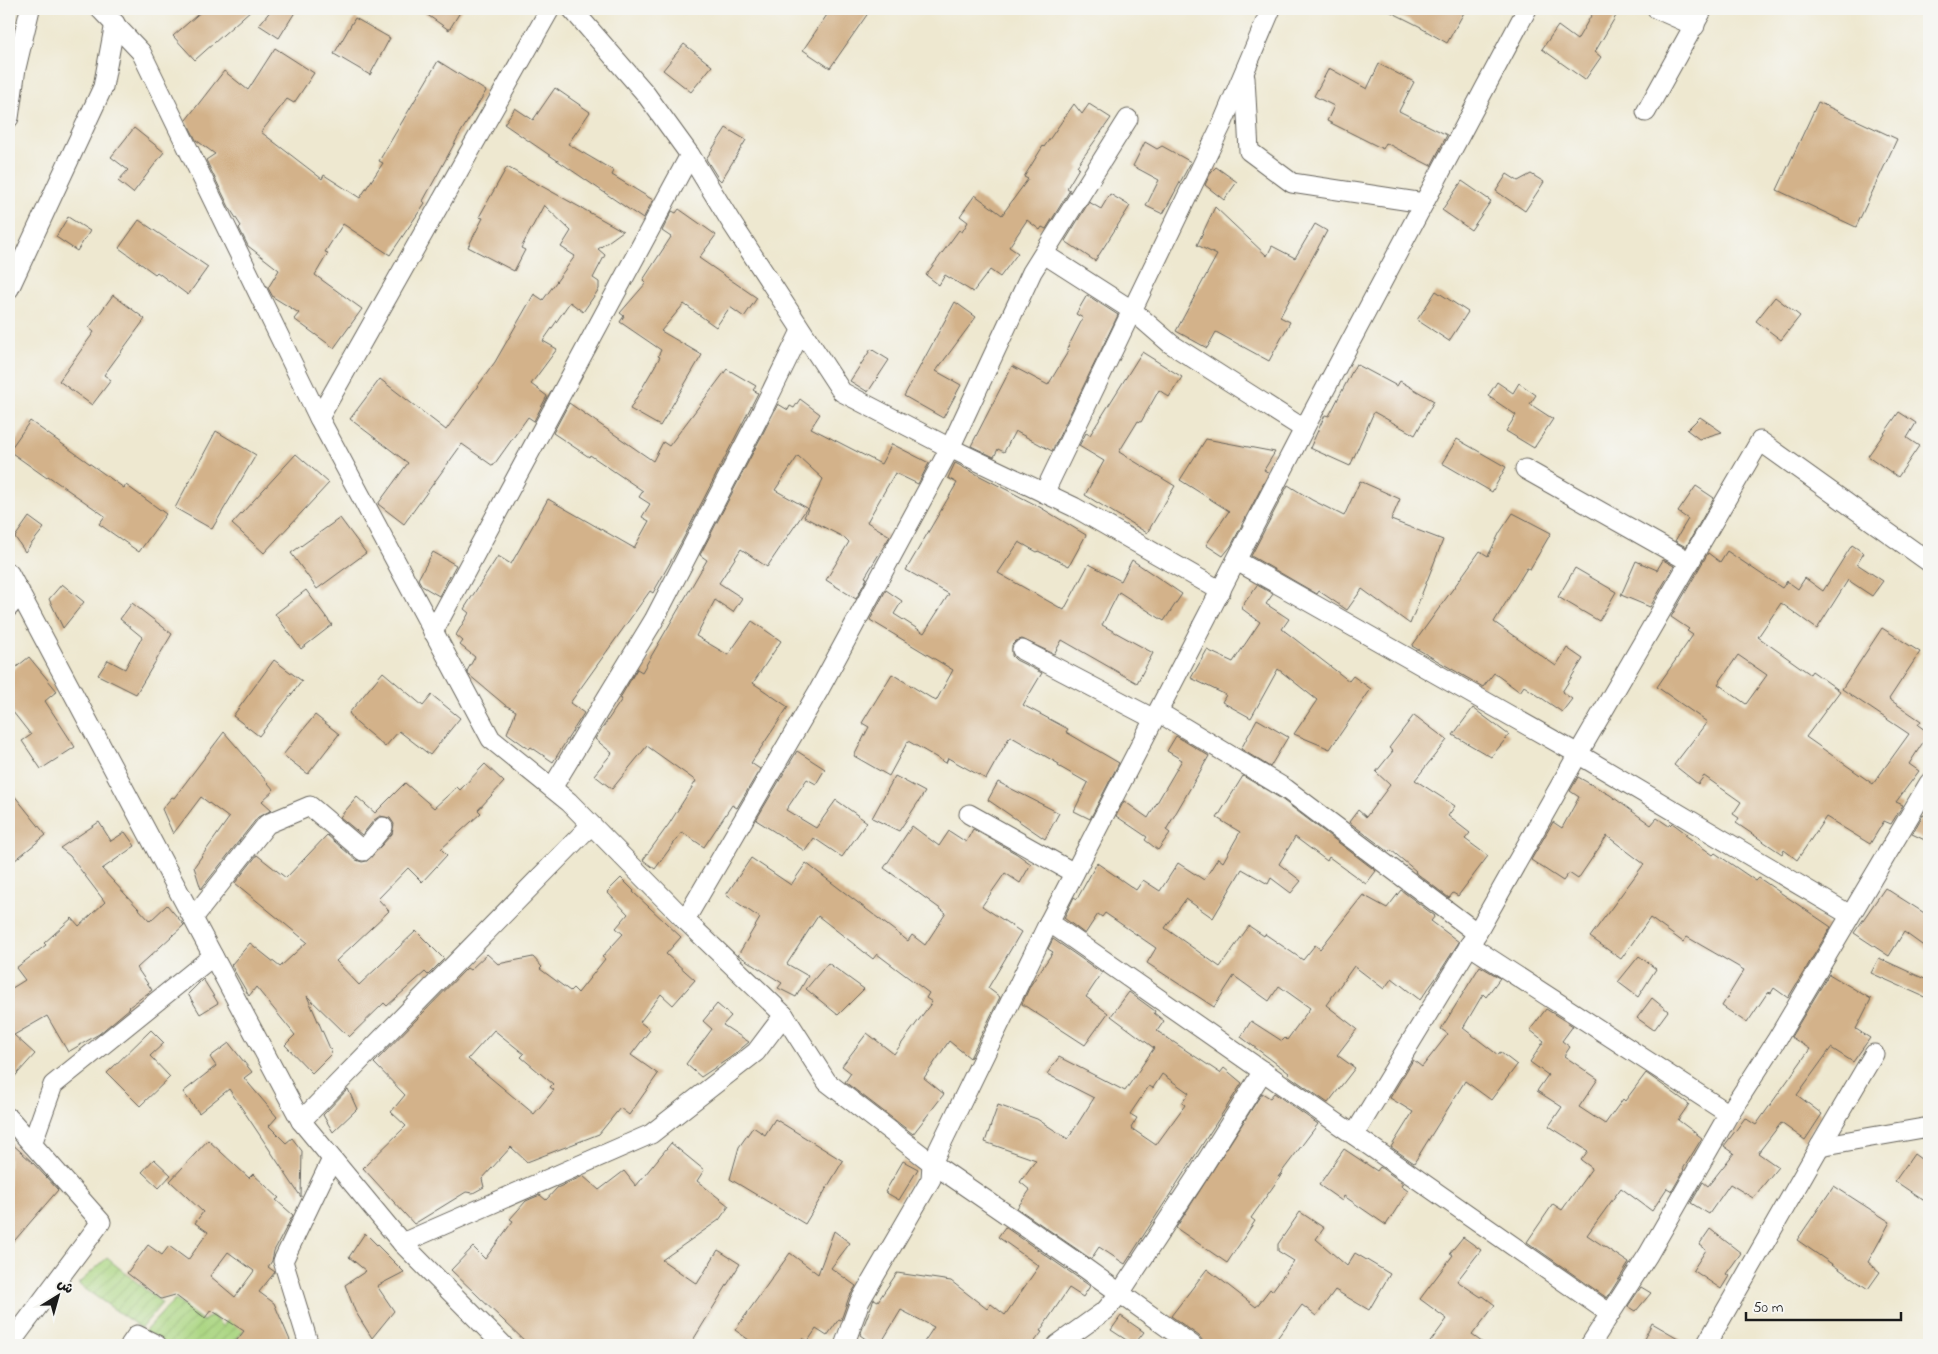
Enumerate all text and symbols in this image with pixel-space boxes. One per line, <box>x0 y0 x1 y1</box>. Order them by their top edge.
north arrow <box>32 1272 82 1322</box>
text: ش <box>52 1274 77 1300</box>
scale bar <box>1746 1289 1900 1321</box>
text: 50 m <box>1753 1297 1784 1319</box>

